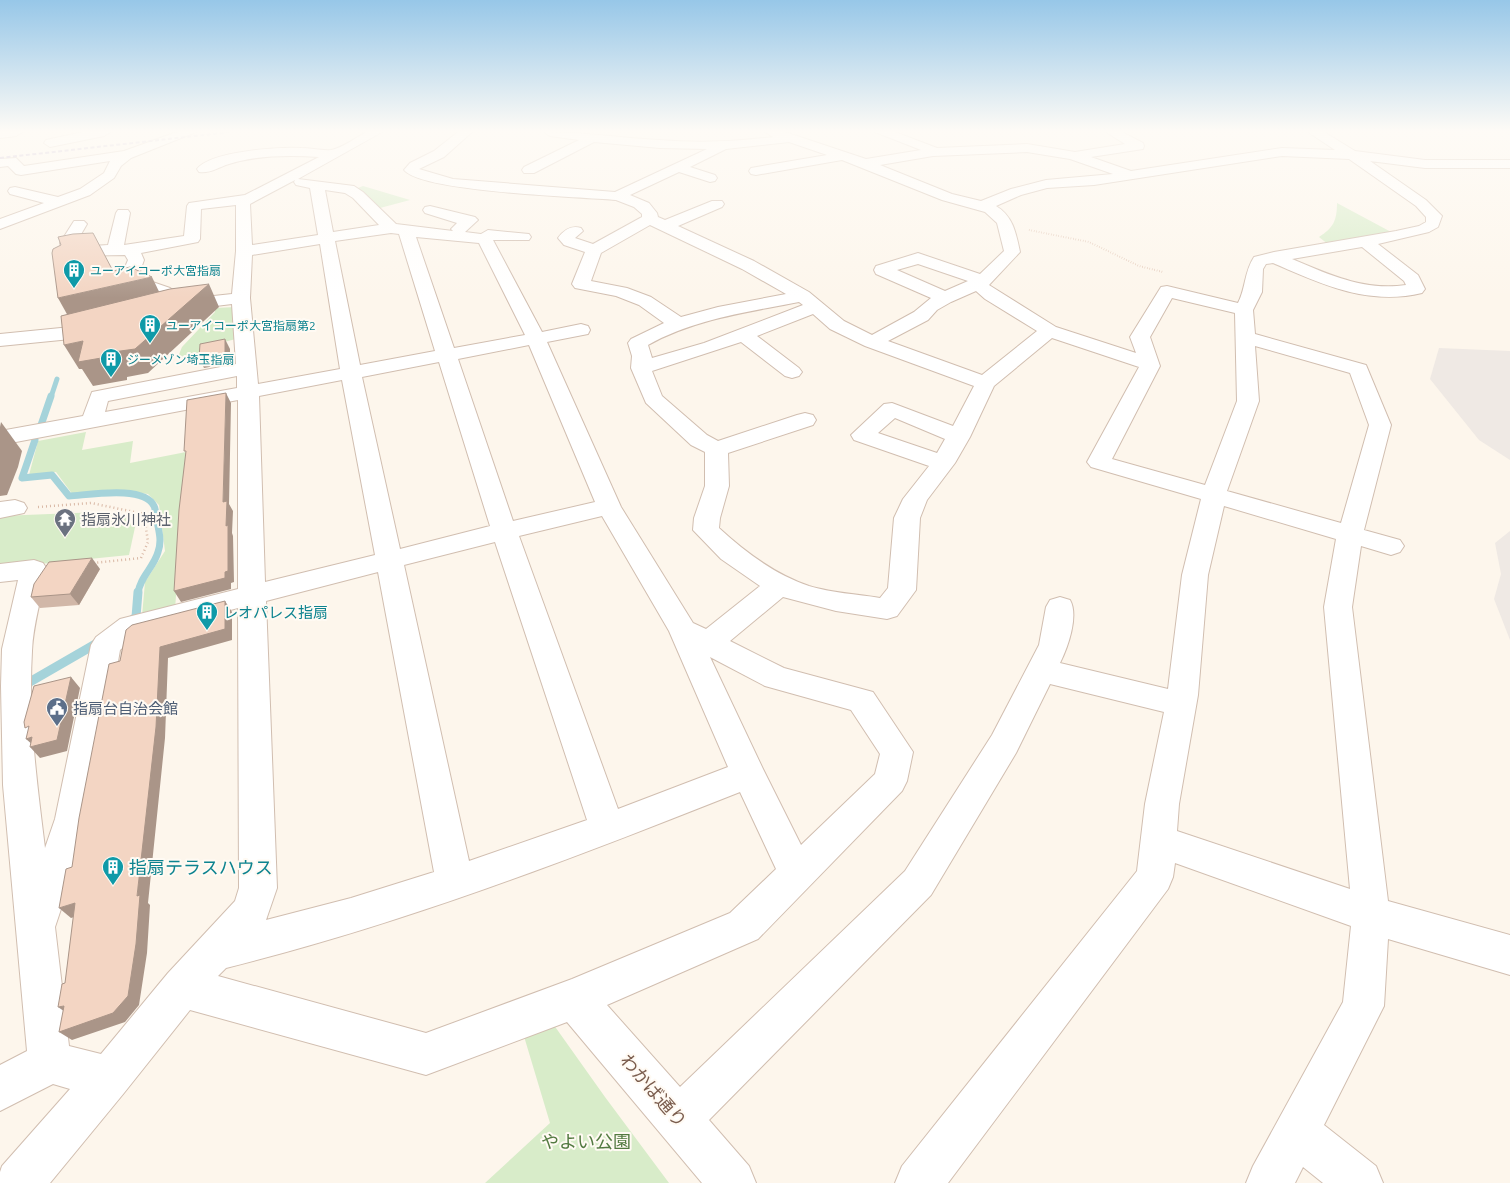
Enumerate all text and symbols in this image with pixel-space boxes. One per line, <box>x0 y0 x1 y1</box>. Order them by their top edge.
building icon: ユーアイコーポ大宮指扇 <box>62 258 86 289</box>
place label: ユーアイコーポ大宮指扇 <box>90 264 221 277</box>
building icon: ユーアイコーポ大宮指扇第2 <box>138 313 162 344</box>
place label: ユーアイコーポ大宮指扇第2 <box>166 319 316 332</box>
building icon: ジーメゾン埼玉指扇 <box>99 347 123 378</box>
place label: ジーメゾン埼玉指扇 <box>127 353 235 366</box>
temple icon: 指扇氷川神社 <box>53 507 77 538</box>
place label: 指扇氷川神社 <box>81 511 171 528</box>
building icon: レオパレス指扇 <box>195 600 219 631</box>
place label: レオパレス指扇 <box>223 604 328 621</box>
public building icon: 指扇台自治会館 <box>45 696 69 727</box>
place label: 指扇台自治会館 <box>73 700 178 717</box>
building icon: 指扇テラスハウス <box>101 855 125 886</box>
place label: 指扇テラスハウス <box>129 857 273 877</box>
street label: わかば通り <box>617 1049 691 1131</box>
park label: やよい公園 <box>541 1131 631 1151</box>

